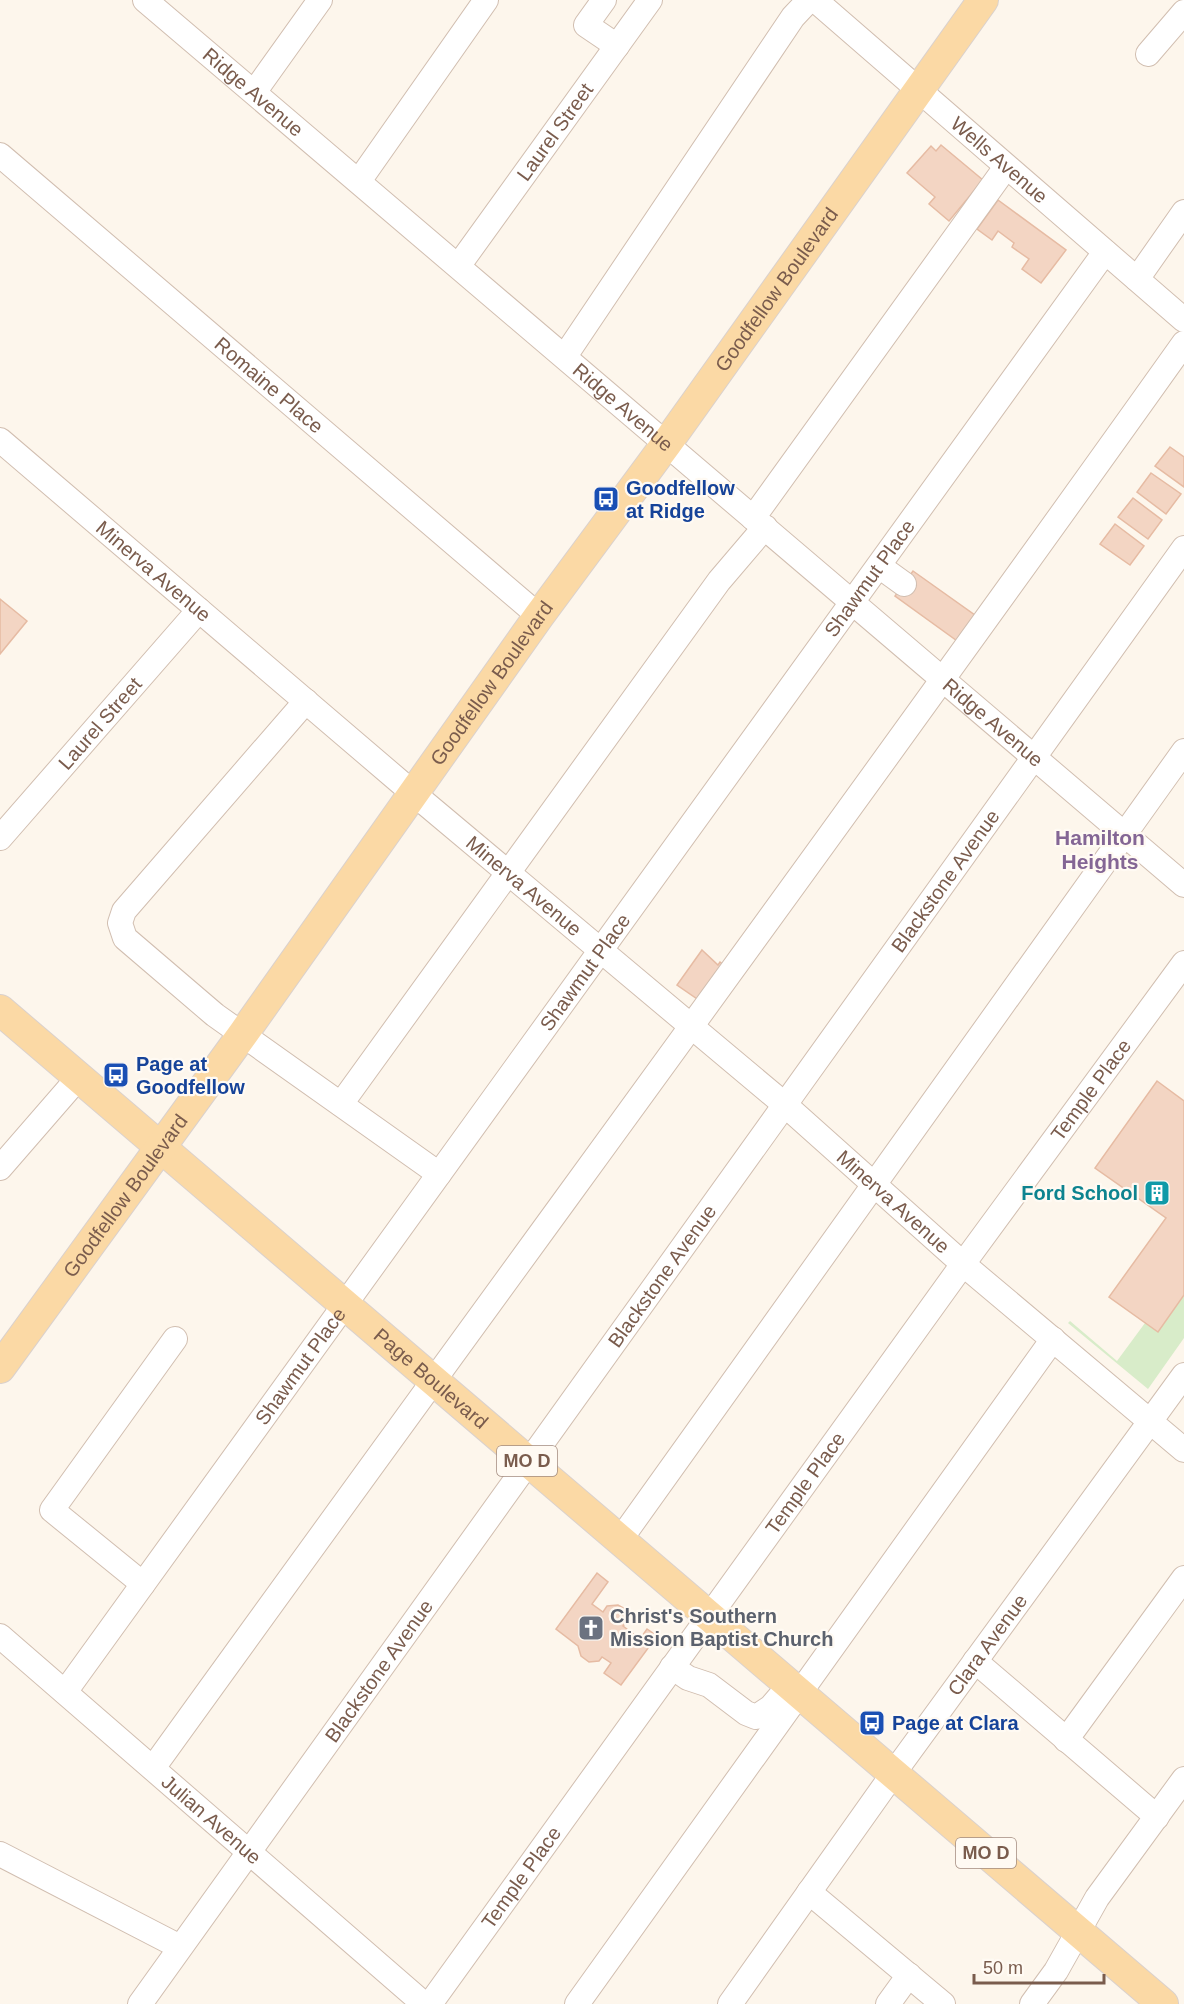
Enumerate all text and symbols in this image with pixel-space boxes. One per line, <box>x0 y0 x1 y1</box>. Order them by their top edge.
street label: Ridge Avenue <box>199 43 308 141</box>
street label: Laurel Street <box>512 79 598 185</box>
street label: Wells Avenue <box>947 112 1052 208</box>
street label: Goodfellow Boulevard <box>711 203 842 376</box>
street label: Romaine Place <box>210 333 328 438</box>
street label: Ridge Avenue <box>569 359 677 456</box>
place label: Goodfellow at Ridge <box>626 477 735 522</box>
bus stop icon: Goodfellow at Ridge <box>591 484 621 514</box>
street label: Shawmut Place <box>820 515 919 641</box>
street label: Minerva Avenue <box>92 516 215 626</box>
street label: Goodfellow Boulevard <box>426 597 557 769</box>
street label: Laurel Street <box>54 673 146 774</box>
street label: Ridge Avenue <box>939 674 1047 771</box>
street label: Blackstone Avenue <box>887 805 1004 956</box>
district label: Hamilton Heights <box>1055 826 1145 873</box>
street label: Minerva Avenue <box>462 832 586 940</box>
street label: Shawmut Place <box>535 909 635 1035</box>
street label: Temple Place <box>1046 1035 1135 1145</box>
place label: Page at Goodfellow <box>136 1053 245 1098</box>
bus stop icon: Page at Goodfellow <box>101 1060 131 1090</box>
street label: Goodfellow Boulevard <box>59 1110 192 1281</box>
street label: Minerva Avenue <box>833 1146 954 1258</box>
building icon: Ford School <box>1142 1178 1172 1208</box>
place label: Ford School <box>1021 1182 1138 1204</box>
street label: Blackstone Avenue <box>604 1200 721 1351</box>
street label: Shawmut Place <box>251 1303 350 1429</box>
street label: Page Boulevard <box>370 1324 492 1433</box>
street label: Temple Place <box>761 1428 849 1538</box>
road number: MO D <box>497 1446 557 1476</box>
street label: Clara Avenue <box>943 1590 1032 1700</box>
street label: Blackstone Avenue <box>321 1595 437 1746</box>
place label: Christ's Southern Mission Baptist Church <box>610 1605 833 1650</box>
church icon: Christ's Southern Mission Baptist Church <box>576 1613 606 1643</box>
bus stop icon: Page at Clara <box>857 1708 887 1738</box>
place label: Page at Clara <box>892 1712 1020 1734</box>
street label: Julian Avenue <box>157 1771 266 1869</box>
street label: Temple Place <box>477 1822 565 1933</box>
road number: MO D <box>956 1838 1016 1868</box>
scale bar <box>974 1947 1104 1985</box>
text: 50 m <box>983 1958 1023 1978</box>

